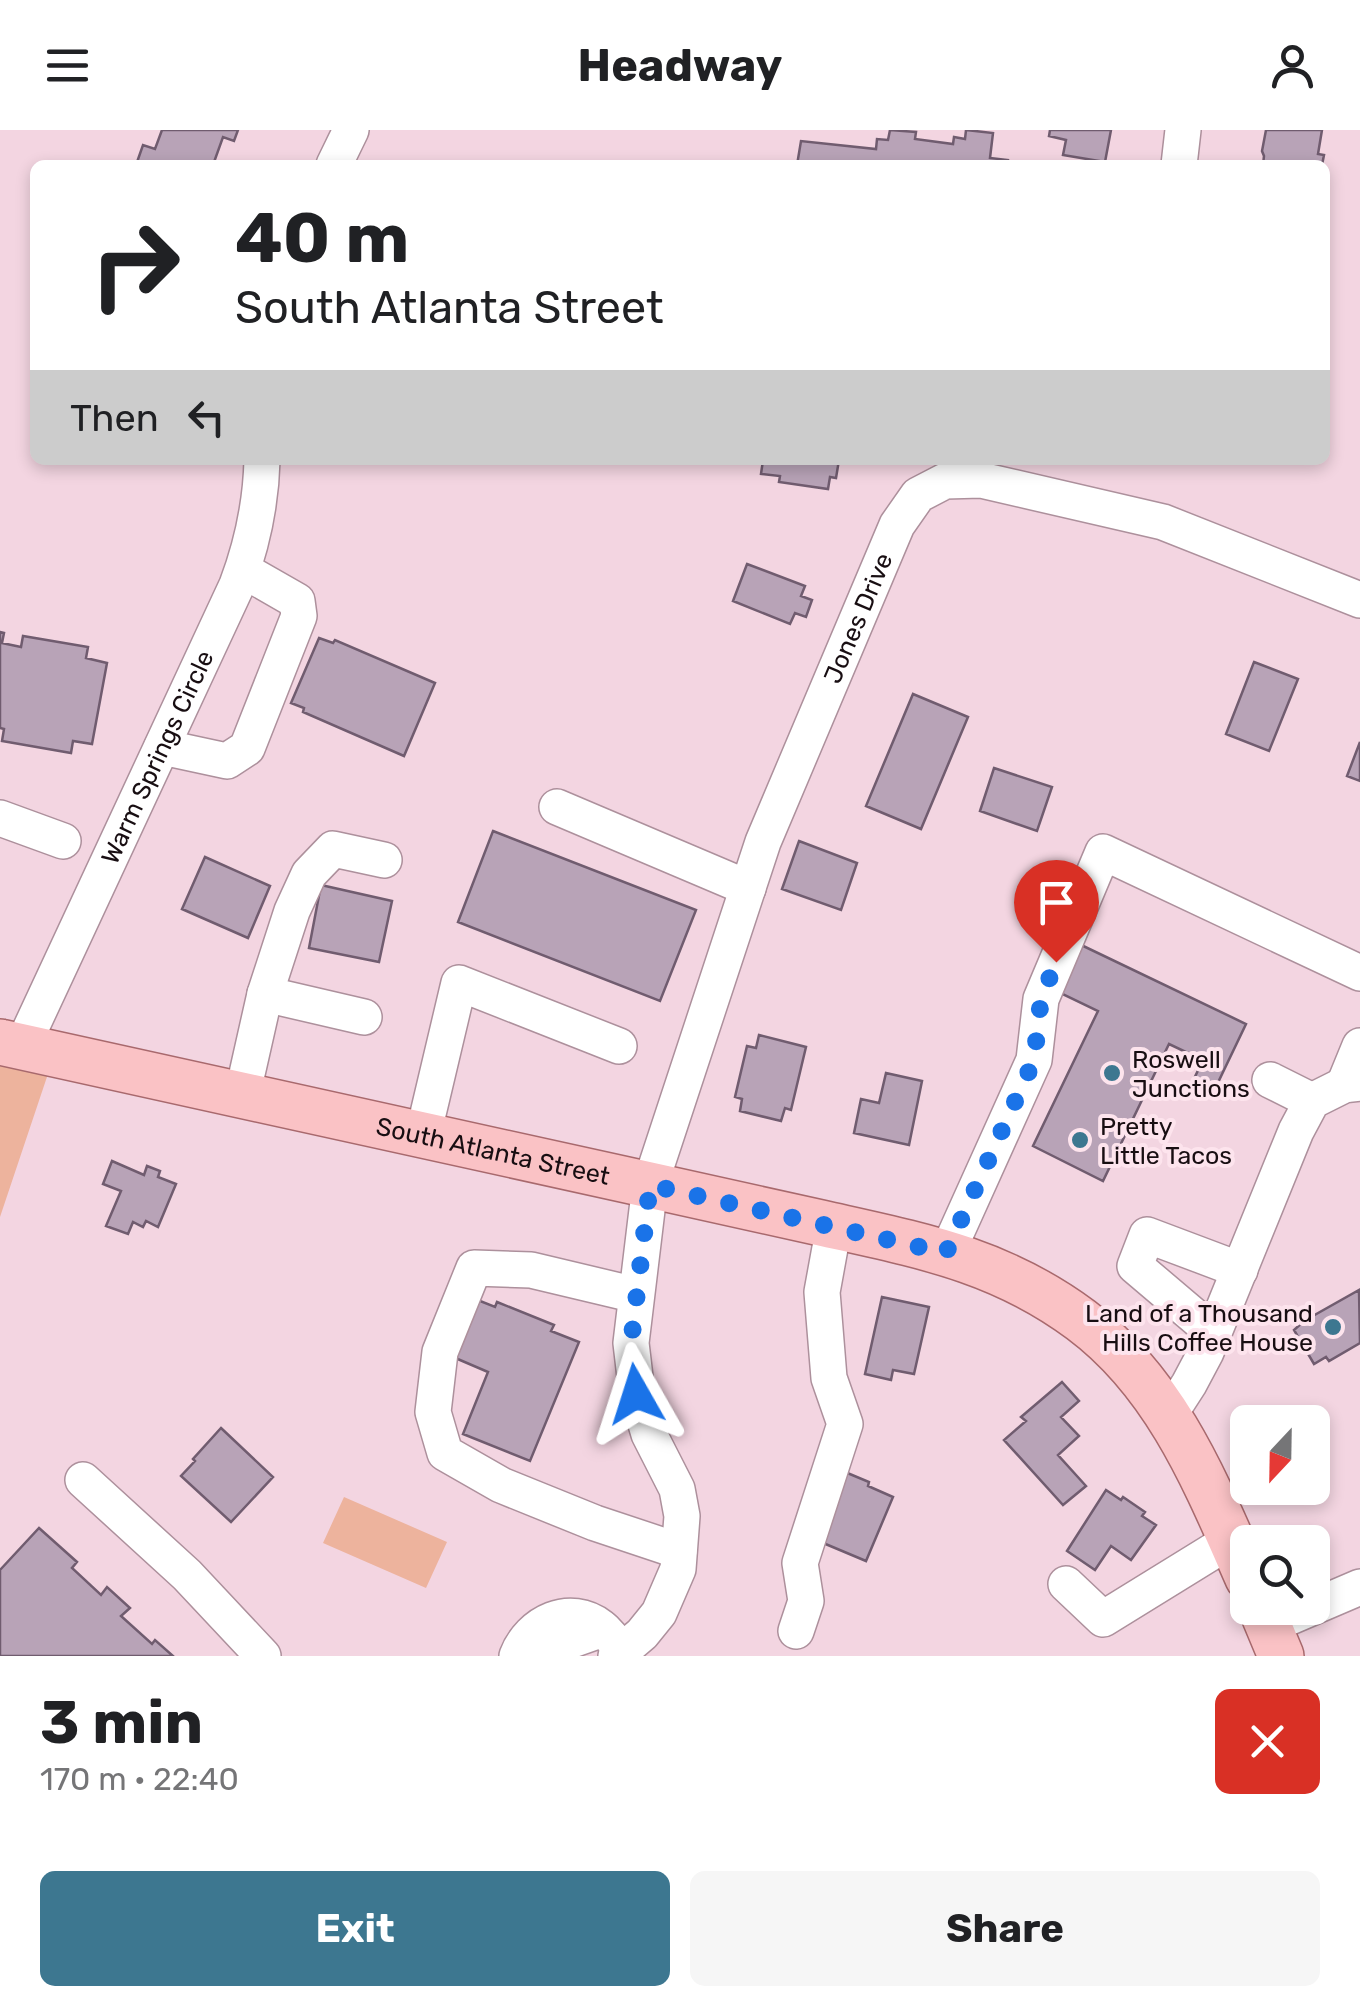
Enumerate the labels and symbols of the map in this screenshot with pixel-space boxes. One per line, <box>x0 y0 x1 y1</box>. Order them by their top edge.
street label: Jones Drive <box>818 549 899 688</box>
street label: Warm Springs Circle <box>95 646 220 868</box>
pin <box>1014 860 1099 963</box>
place label: Roswell Junctions <box>1132 1045 1250 1103</box>
marker: Roswell Junctions <box>1101 1062 1123 1084</box>
street label: South Atlanta Street <box>374 1112 613 1191</box>
place label: Pretty Little Tacos <box>1100 1112 1232 1170</box>
marker: Pretty Little Tacos <box>1069 1129 1091 1151</box>
place label: Land of a Thousand Hills Coffee House <box>1085 1299 1313 1357</box>
marker: Land of a Thousand Hills Coffee House <box>1322 1316 1344 1338</box>
position arrow <box>584 1342 688 1446</box>
north arrow <box>1230 1405 1330 1505</box>

